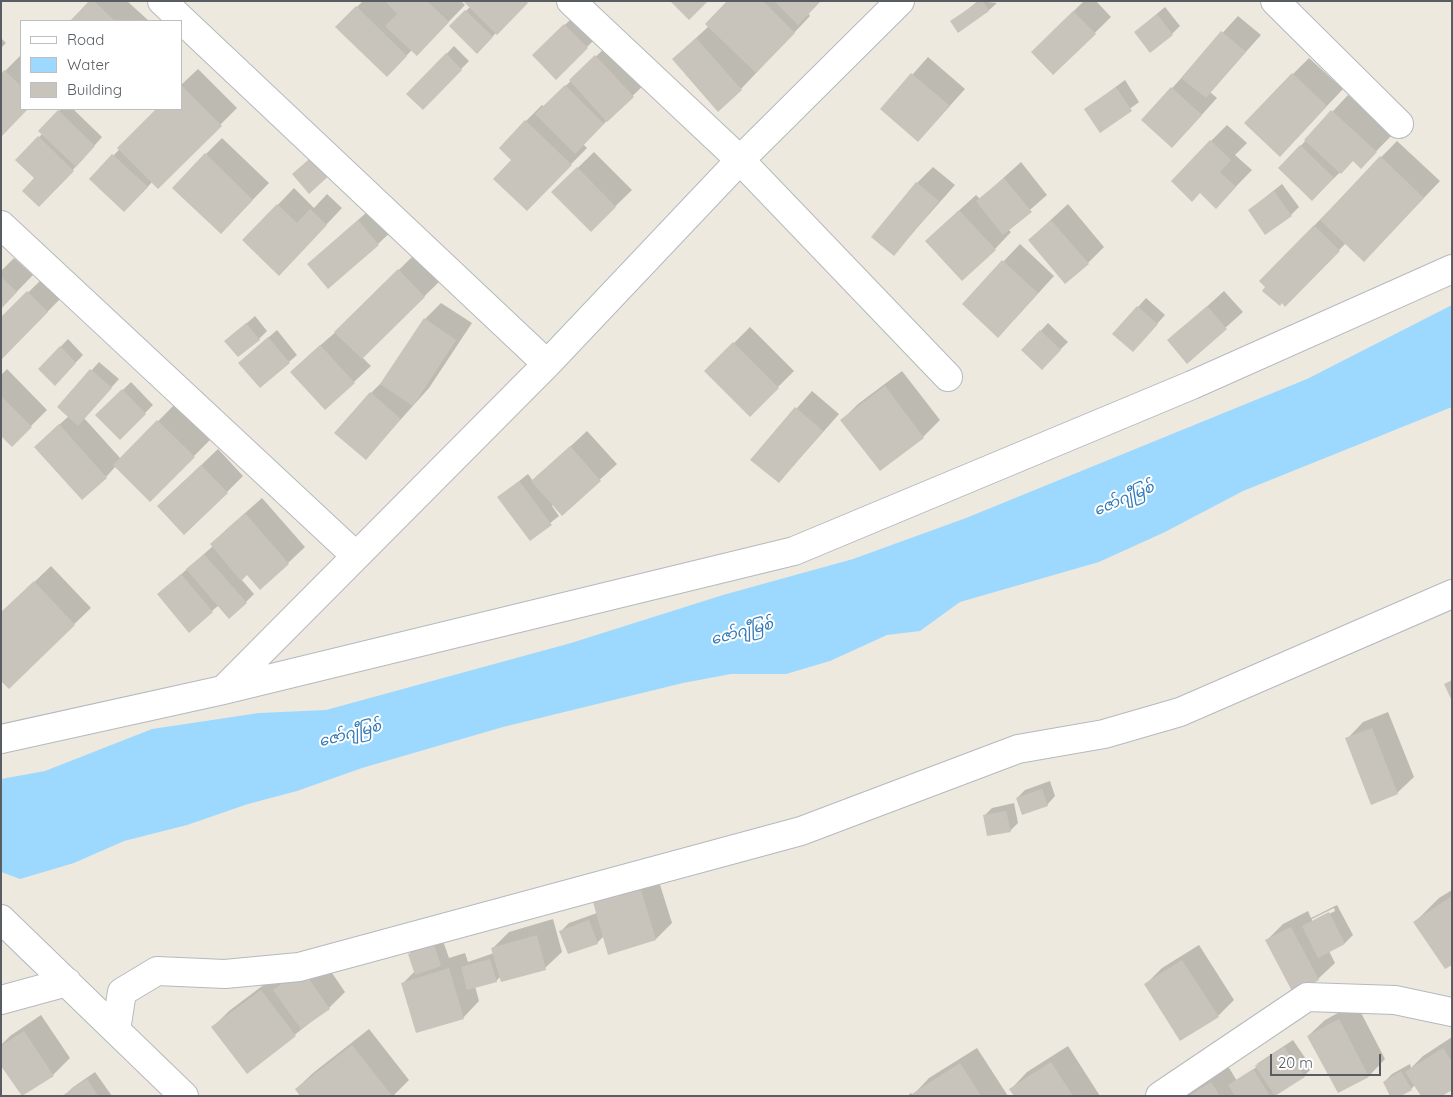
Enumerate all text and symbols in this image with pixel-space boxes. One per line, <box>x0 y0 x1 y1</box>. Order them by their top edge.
legend <box>20 20 182 110</box>
text: Road <box>67 30 104 49</box>
text: Water <box>67 55 110 74</box>
text: Building <box>67 80 122 99</box>
water label: ဇော်ဂျီမြစ် <box>1091 478 1157 520</box>
water label: ဇော်ဂျီမြစ် <box>709 615 775 649</box>
water label: ဇော်ဂျီမြစ် <box>317 717 383 751</box>
scale bar <box>1273 1044 1384 1076</box>
text: 20 m <box>1278 1053 1313 1072</box>

